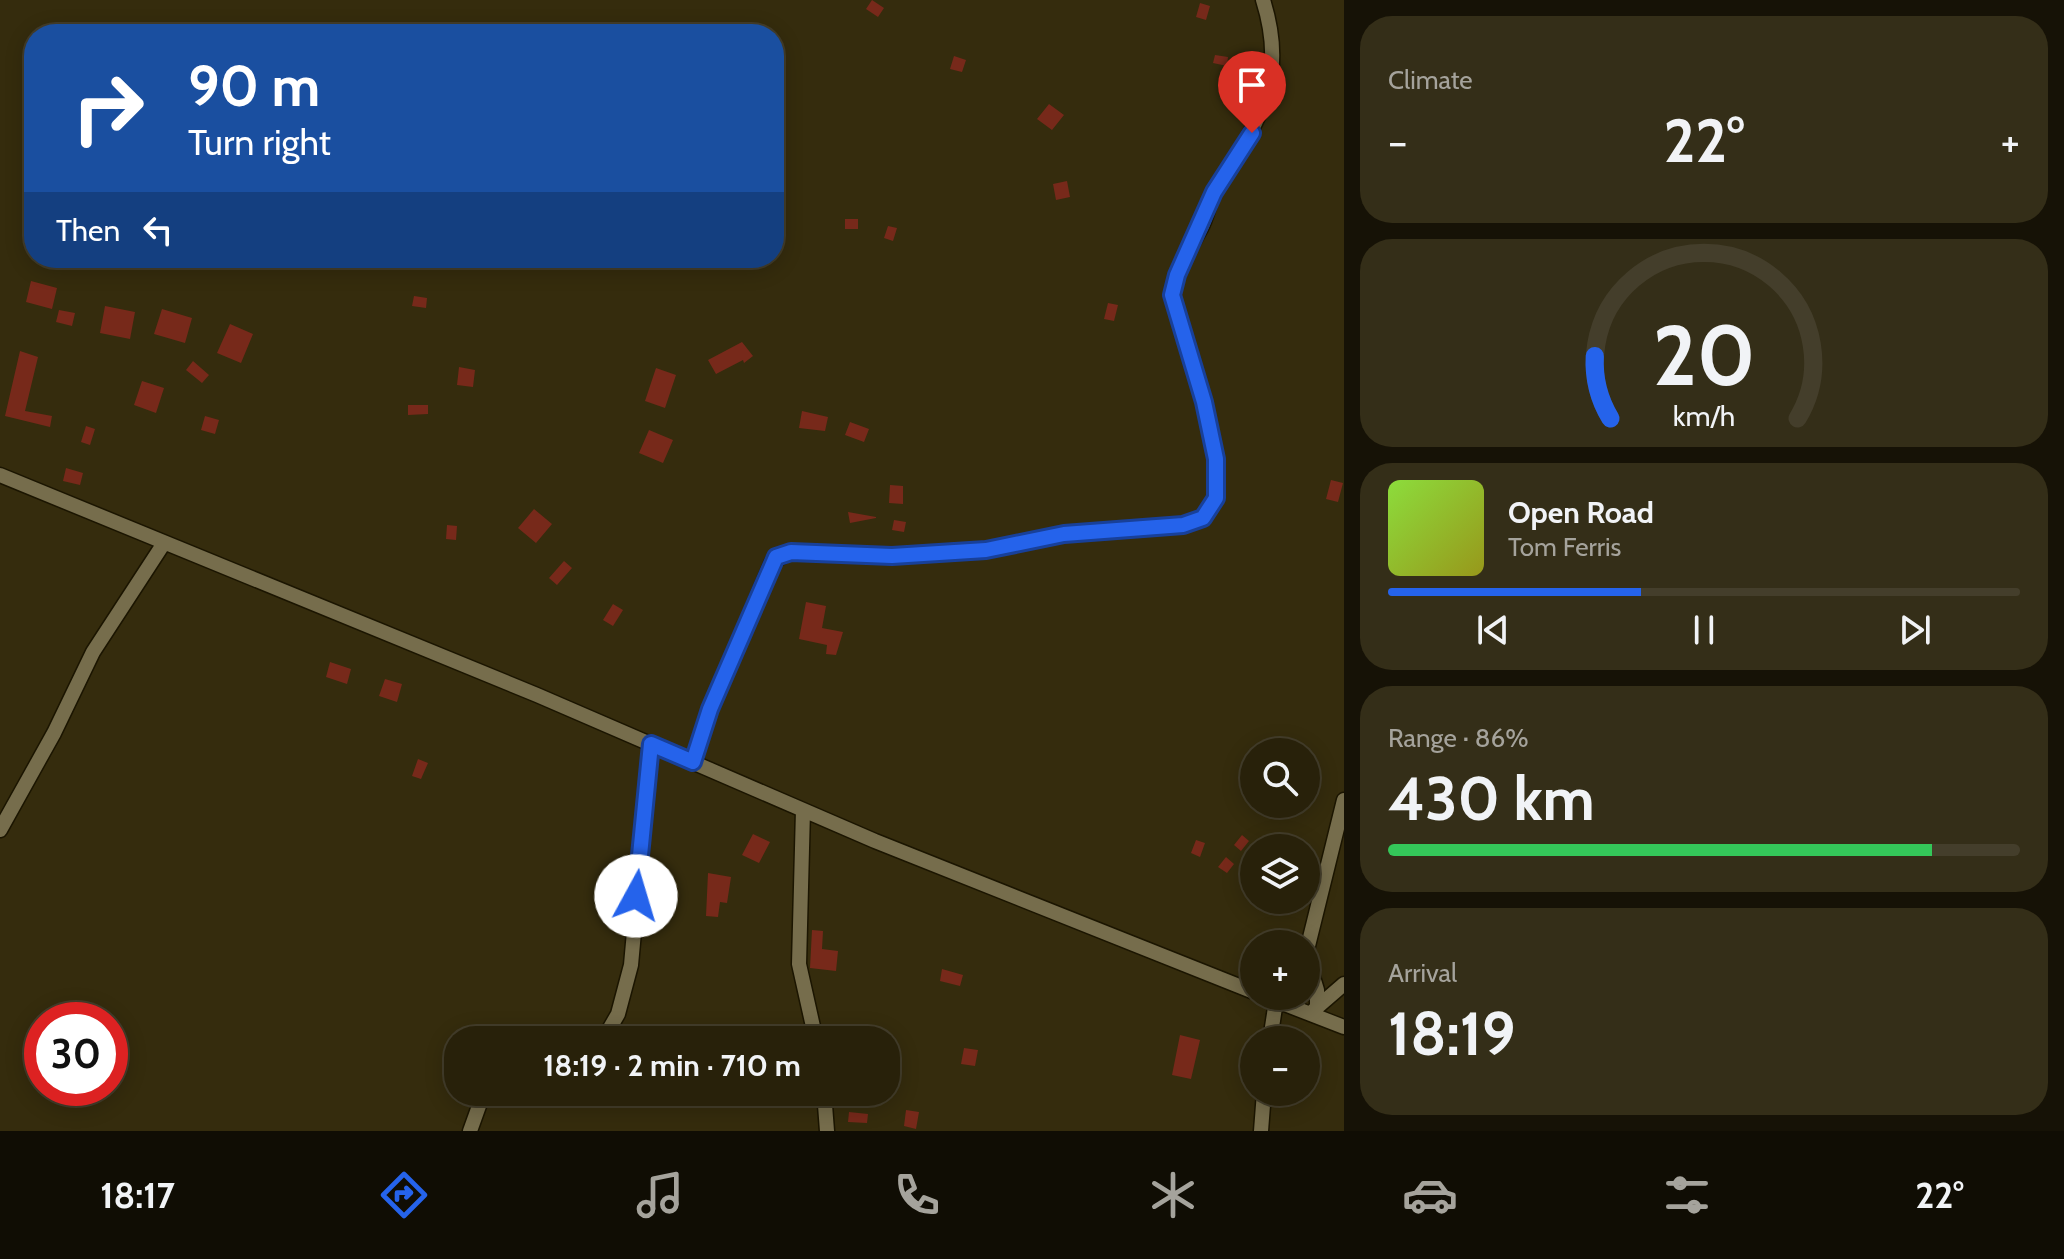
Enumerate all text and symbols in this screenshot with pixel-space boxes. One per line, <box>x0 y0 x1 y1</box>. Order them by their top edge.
pin <box>1218 51 1286 133</box>
text: 90 m <box>188 52 320 120</box>
icon: right <box>56 56 160 160</box>
icon: arrive <box>1230 63 1274 107</box>
text: Climate <box>1388 64 1473 96</box>
text: 22° <box>1664 104 1744 177</box>
text: − <box>1388 115 1407 168</box>
text: + <box>2001 115 2020 168</box>
text: Turn right <box>188 120 331 164</box>
icon: left <box>136 208 180 252</box>
text: Then <box>56 212 120 249</box>
text: 20 <box>1653 304 1755 405</box>
text: km/h <box>1673 398 1735 433</box>
text: Open Road <box>1508 494 1654 531</box>
text: Tom Ferris <box>1508 531 1621 563</box>
icon: previous <box>1471 608 1515 652</box>
icon: pause <box>1682 608 1726 652</box>
icon: next <box>1893 608 1937 652</box>
text: Range · 86% <box>1388 722 1529 754</box>
map controls <box>1240 738 1320 1106</box>
button: search <box>1240 738 1320 818</box>
text: 430 km <box>1388 762 1595 835</box>
button: layers <box>1240 834 1320 914</box>
position arrow <box>594 854 678 938</box>
button: + <box>1240 930 1320 1010</box>
text: Arrival <box>1388 957 1457 989</box>
text: 18:19 <box>1388 997 1516 1070</box>
speed limit sign: 30 <box>24 1002 128 1106</box>
button: − <box>1240 1026 1320 1106</box>
text: 18:19 · 2 min · 710 m <box>543 1047 801 1084</box>
icon: directions <box>376 1167 432 1223</box>
icon: music <box>632 1167 688 1223</box>
icon: phone <box>889 1167 945 1223</box>
icon: climate <box>1145 1167 1201 1223</box>
icon: car <box>1402 1167 1458 1223</box>
icon: filters <box>1659 1167 1715 1223</box>
text: 18:17 <box>100 1173 175 1217</box>
text: 22° <box>1915 1173 1964 1217</box>

